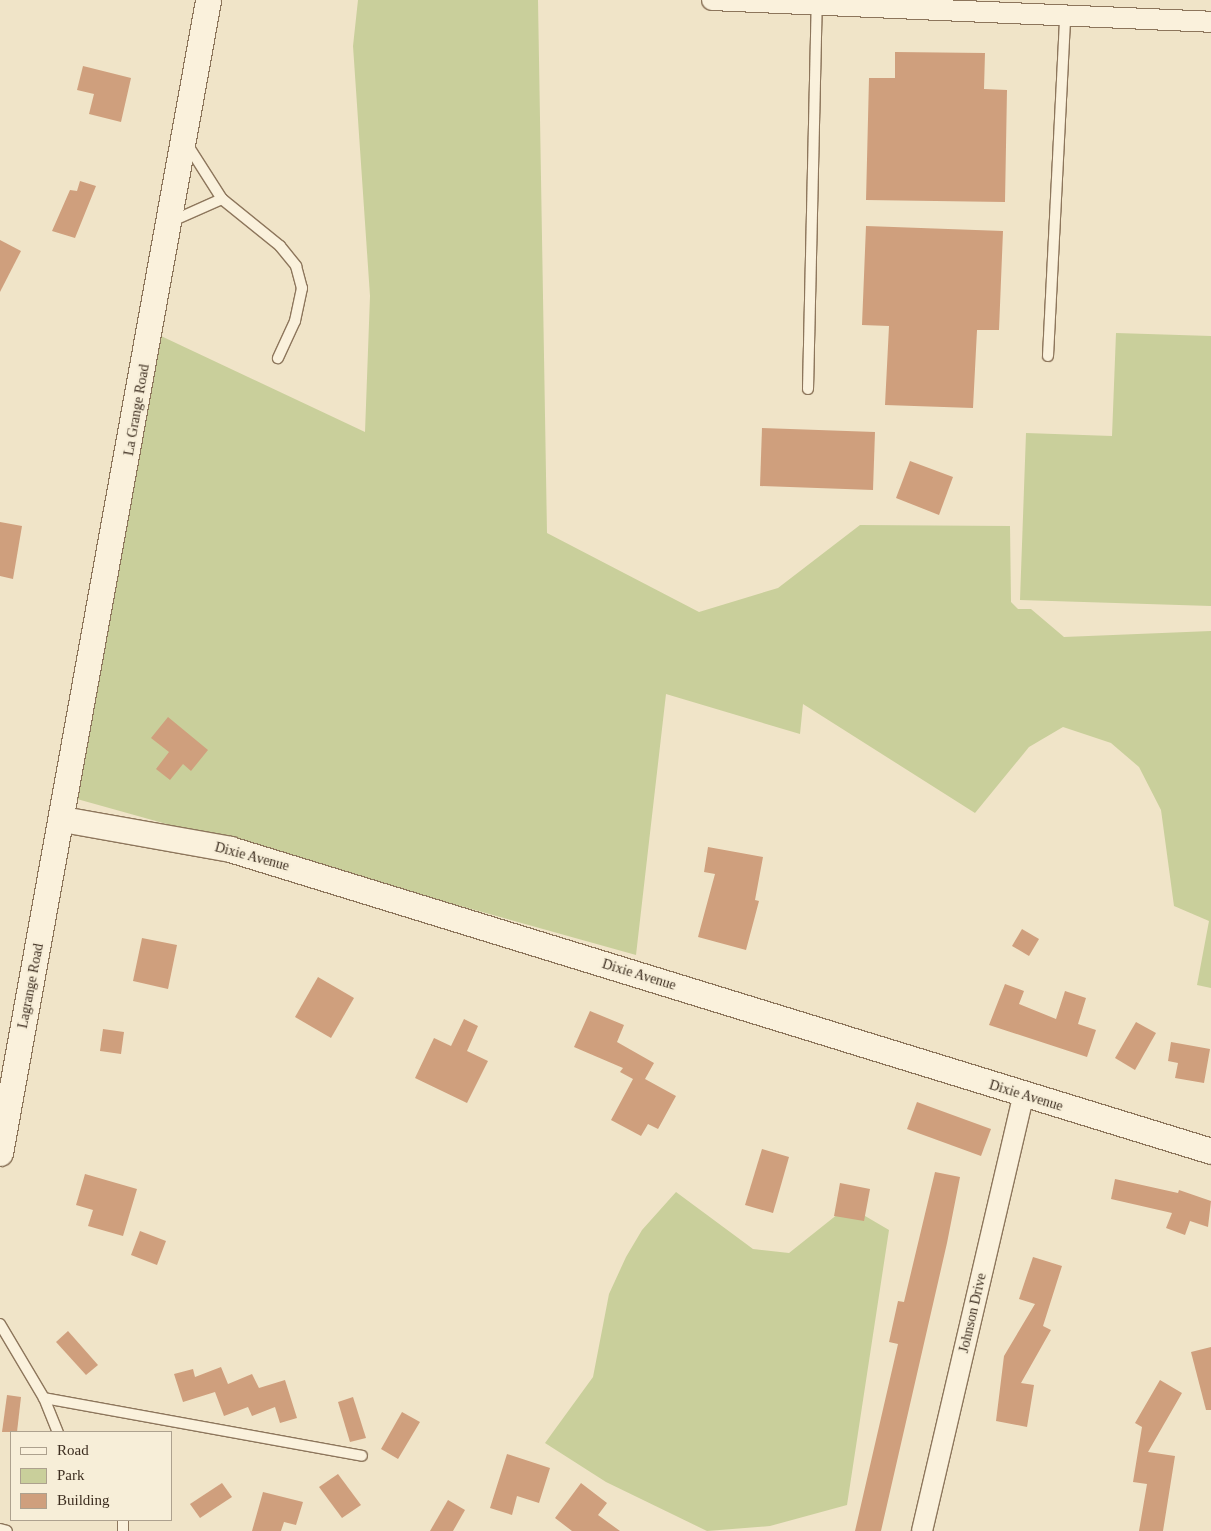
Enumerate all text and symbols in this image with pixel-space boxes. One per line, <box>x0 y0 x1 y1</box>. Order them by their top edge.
street label: La Grange Road <box>121 363 153 457</box>
street label: Dixie Avenue <box>213 839 291 875</box>
street label: Lagrange Road <box>15 942 47 1030</box>
street label: Dixie Avenue <box>600 956 678 994</box>
street label: Dixie Avenue <box>987 1077 1065 1115</box>
street label: Johnson Drive <box>956 1272 990 1354</box>
legend <box>10 1431 172 1521</box>
text: Road <box>57 1442 89 1458</box>
text: Park <box>57 1467 85 1483</box>
text: Building <box>57 1492 110 1508</box>

